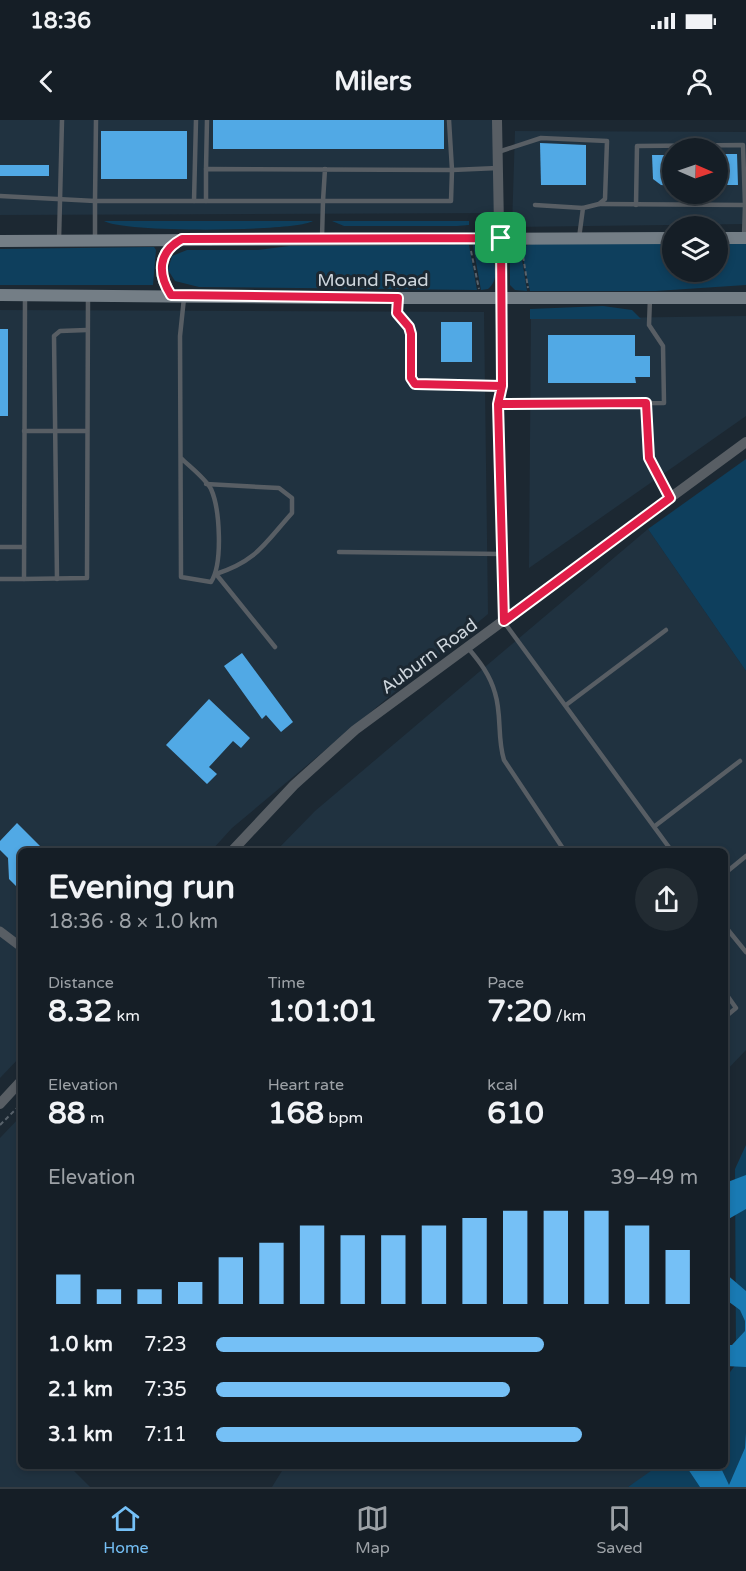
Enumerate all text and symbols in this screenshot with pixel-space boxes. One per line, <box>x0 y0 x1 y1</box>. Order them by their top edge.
text: 18:36 <box>30 8 91 34</box>
icon: back <box>30 65 63 98</box>
text: Milers <box>334 65 412 98</box>
icon: person <box>683 65 716 98</box>
north arrow <box>662 138 728 204</box>
map controls <box>662 138 728 282</box>
pin <box>475 212 526 263</box>
button: layers <box>662 216 728 282</box>
icon: arrive <box>484 221 517 254</box>
street label: Mound Road <box>317 269 429 291</box>
street label: Auburn Road <box>376 614 482 698</box>
text: Evening run <box>48 868 235 907</box>
button: share <box>635 868 698 931</box>
text: 18:36 · 8 × 1.0 km <box>48 910 218 934</box>
text: Distance <box>48 973 114 993</box>
text: Time <box>268 973 305 993</box>
text: Pace <box>487 973 524 993</box>
text: 8.32 <box>48 993 112 1030</box>
text: 1:01:01 <box>268 993 377 1030</box>
text: 7:20 <box>487 993 552 1030</box>
text: km <box>112 1006 140 1026</box>
text: /km <box>552 1006 586 1026</box>
text: Elevation <box>48 1075 118 1095</box>
text: Heart rate <box>268 1075 344 1095</box>
text: kcal <box>487 1075 517 1095</box>
text: 88 <box>48 1095 86 1132</box>
text: 168 <box>268 1095 324 1132</box>
text: 610 <box>487 1095 544 1132</box>
text: m <box>86 1108 105 1128</box>
text: bpm <box>324 1108 363 1128</box>
text: Elevation <box>48 1166 135 1190</box>
text: 39–49 m <box>610 1166 698 1190</box>
text: 1.0 km <box>48 1333 113 1357</box>
text: 7:23 <box>144 1333 187 1357</box>
text: 2.1 km <box>48 1378 113 1402</box>
text: 7:35 <box>144 1378 187 1402</box>
text: 3.1 km <box>48 1423 113 1447</box>
text: 7:11 <box>144 1423 187 1447</box>
tab: Home <box>103 1502 149 1558</box>
tab: Map <box>355 1502 390 1558</box>
tab: Saved <box>596 1502 643 1558</box>

